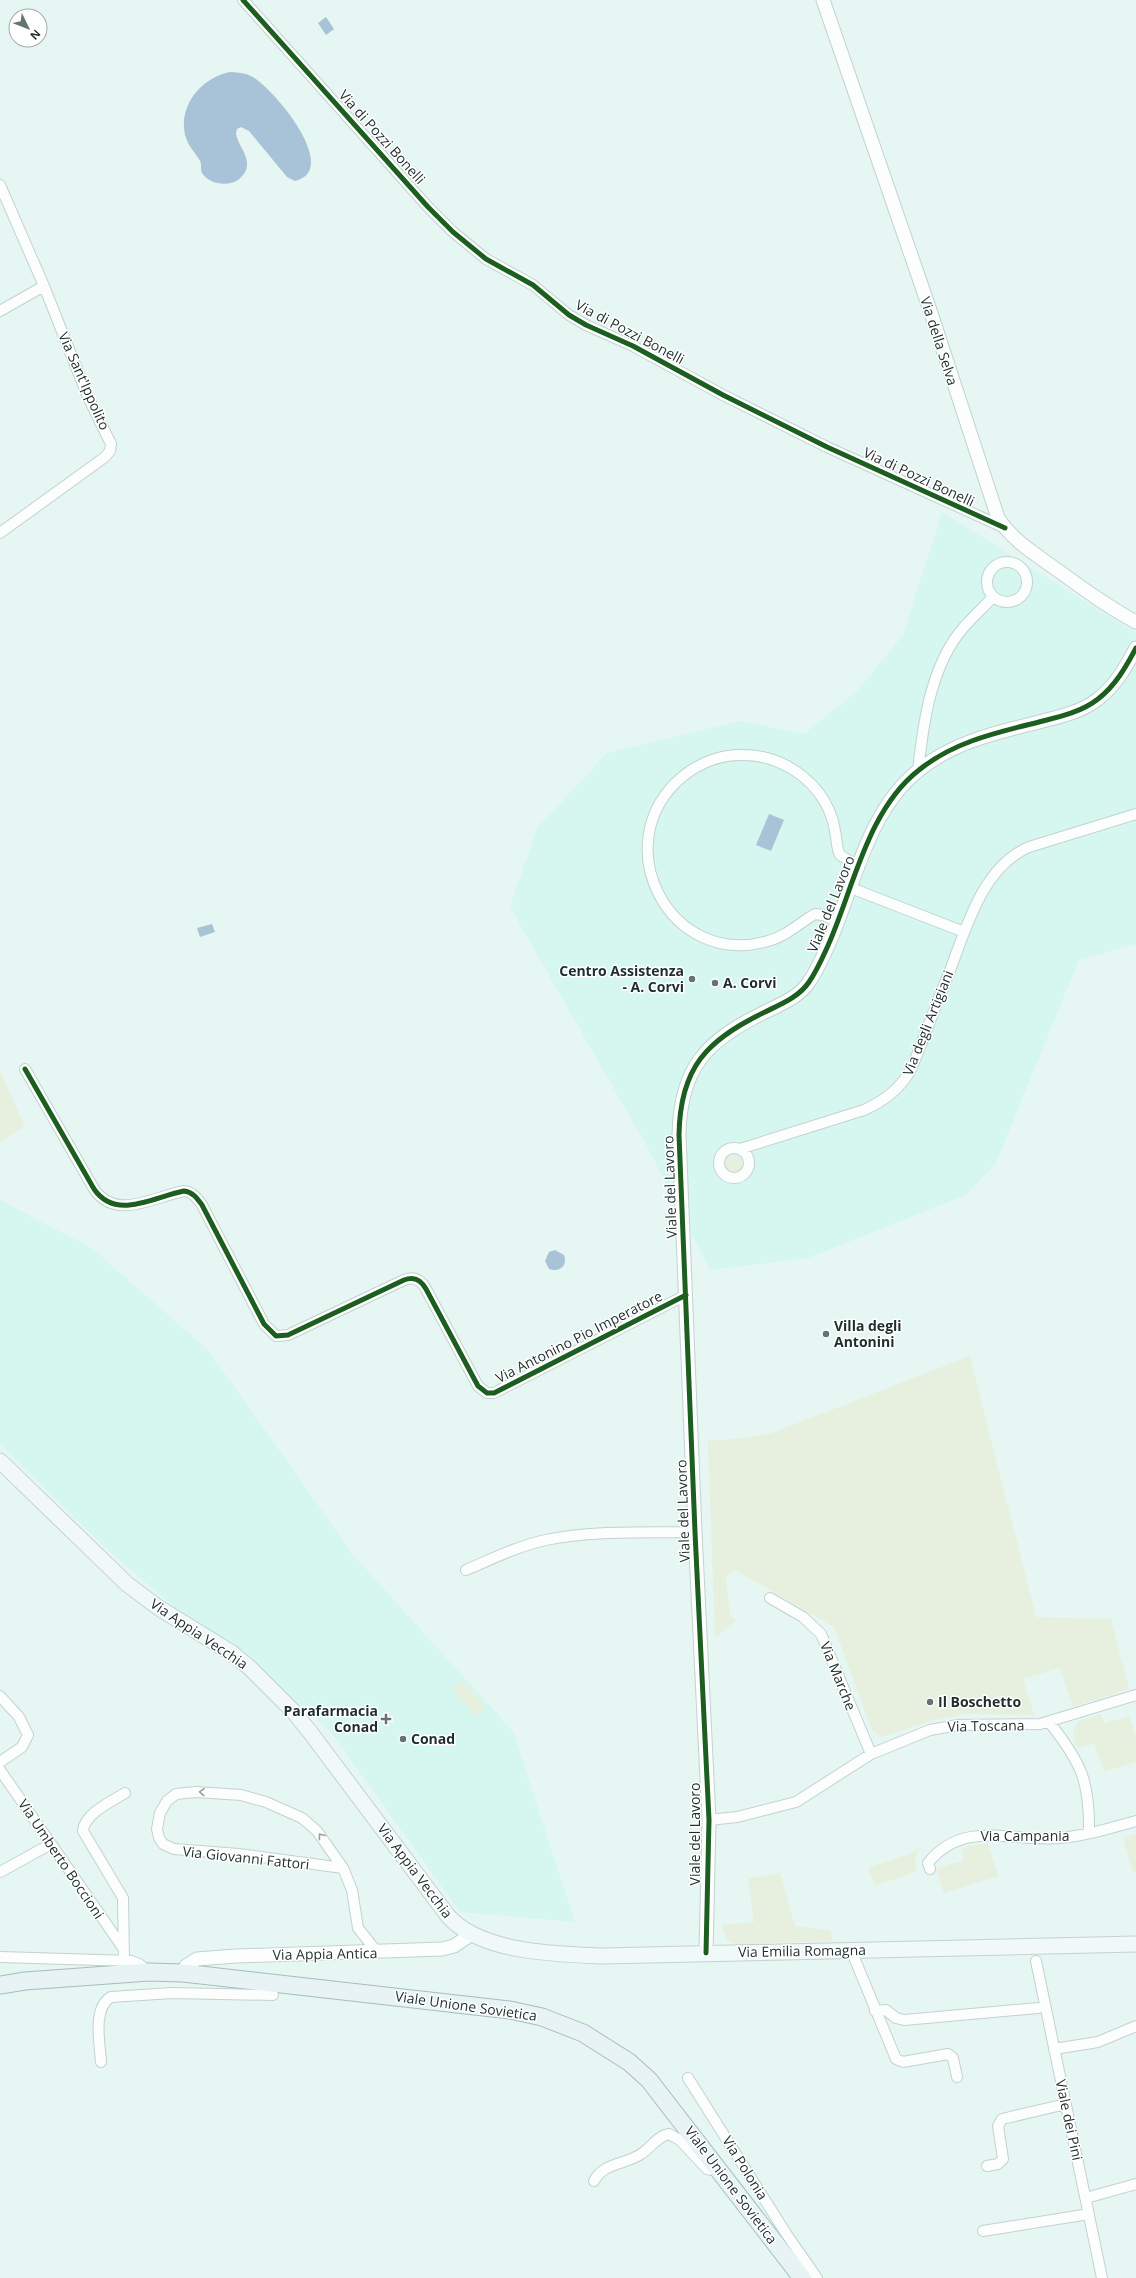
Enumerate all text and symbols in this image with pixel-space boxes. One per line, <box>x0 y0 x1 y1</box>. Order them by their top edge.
north arrow <box>8 8 48 48</box>
text: N <box>27 27 44 44</box>
street label: Via di Pozzi Bonelli <box>335 85 430 188</box>
street label: Via della Selva <box>916 294 963 388</box>
street label: Via di Pozzi Bonelli <box>572 295 688 368</box>
street label: Via Sant'Ippolito <box>54 329 115 433</box>
street label: Via di Pozzi Bonelli <box>860 442 978 511</box>
street label: Viale del Lavoro <box>802 853 859 955</box>
place label: Centro Assistenza - A. Corvi <box>559 961 684 996</box>
street label: Via degli Artigiani <box>898 967 957 1078</box>
place label: A. Corvi <box>723 973 776 992</box>
marker: Centro Assistenza - A. Corvi <box>687 974 697 984</box>
marker: A. Corvi <box>710 978 720 988</box>
street label: Viale del Lavoro <box>658 1135 681 1239</box>
street label: Via Antonino Pio Imperatore <box>492 1286 665 1387</box>
place label: Villa degli Antonini <box>834 1316 902 1351</box>
marker: Villa degli Antonini <box>821 1329 831 1339</box>
street label: Viale del Lavoro <box>671 1459 694 1563</box>
street label: Via Appia Vecchia <box>147 1594 252 1673</box>
street label: Via Marche <box>816 1639 861 1713</box>
place label: Il Boschetto <box>938 1692 1021 1711</box>
marker: Il Boschetto <box>925 1697 935 1707</box>
place label: Parafarmacia Conad <box>284 1701 378 1736</box>
marker: Parafarmacia Conad <box>381 1714 391 1724</box>
street label: Via Toscana <box>947 1715 1025 1736</box>
place label: Conad <box>411 1729 455 1748</box>
marker: Conad <box>398 1734 408 1744</box>
street label: Viale del Lavoro <box>685 1783 704 1885</box>
one-way arrow <box>199 1788 205 1796</box>
street label: Via Umberto Boccioni <box>14 1795 109 1922</box>
street label: Via Appia Vecchia <box>374 1820 457 1922</box>
street label: Via Campania <box>980 1826 1070 1845</box>
one-way arrow <box>319 1833 326 1840</box>
street label: Via Giovanni Fattori <box>182 1841 310 1874</box>
street label: Via Emilia Romagna <box>738 1940 866 1961</box>
street label: Via Appia Antica <box>272 1943 377 1964</box>
street label: Viale Unione Sovietica <box>394 1986 538 2025</box>
street label: Viale dei Pini <box>1052 2078 1087 2162</box>
street label: Viale Unione Sovietica <box>681 2122 782 2248</box>
street label: Via Polonia <box>718 2132 773 2203</box>

